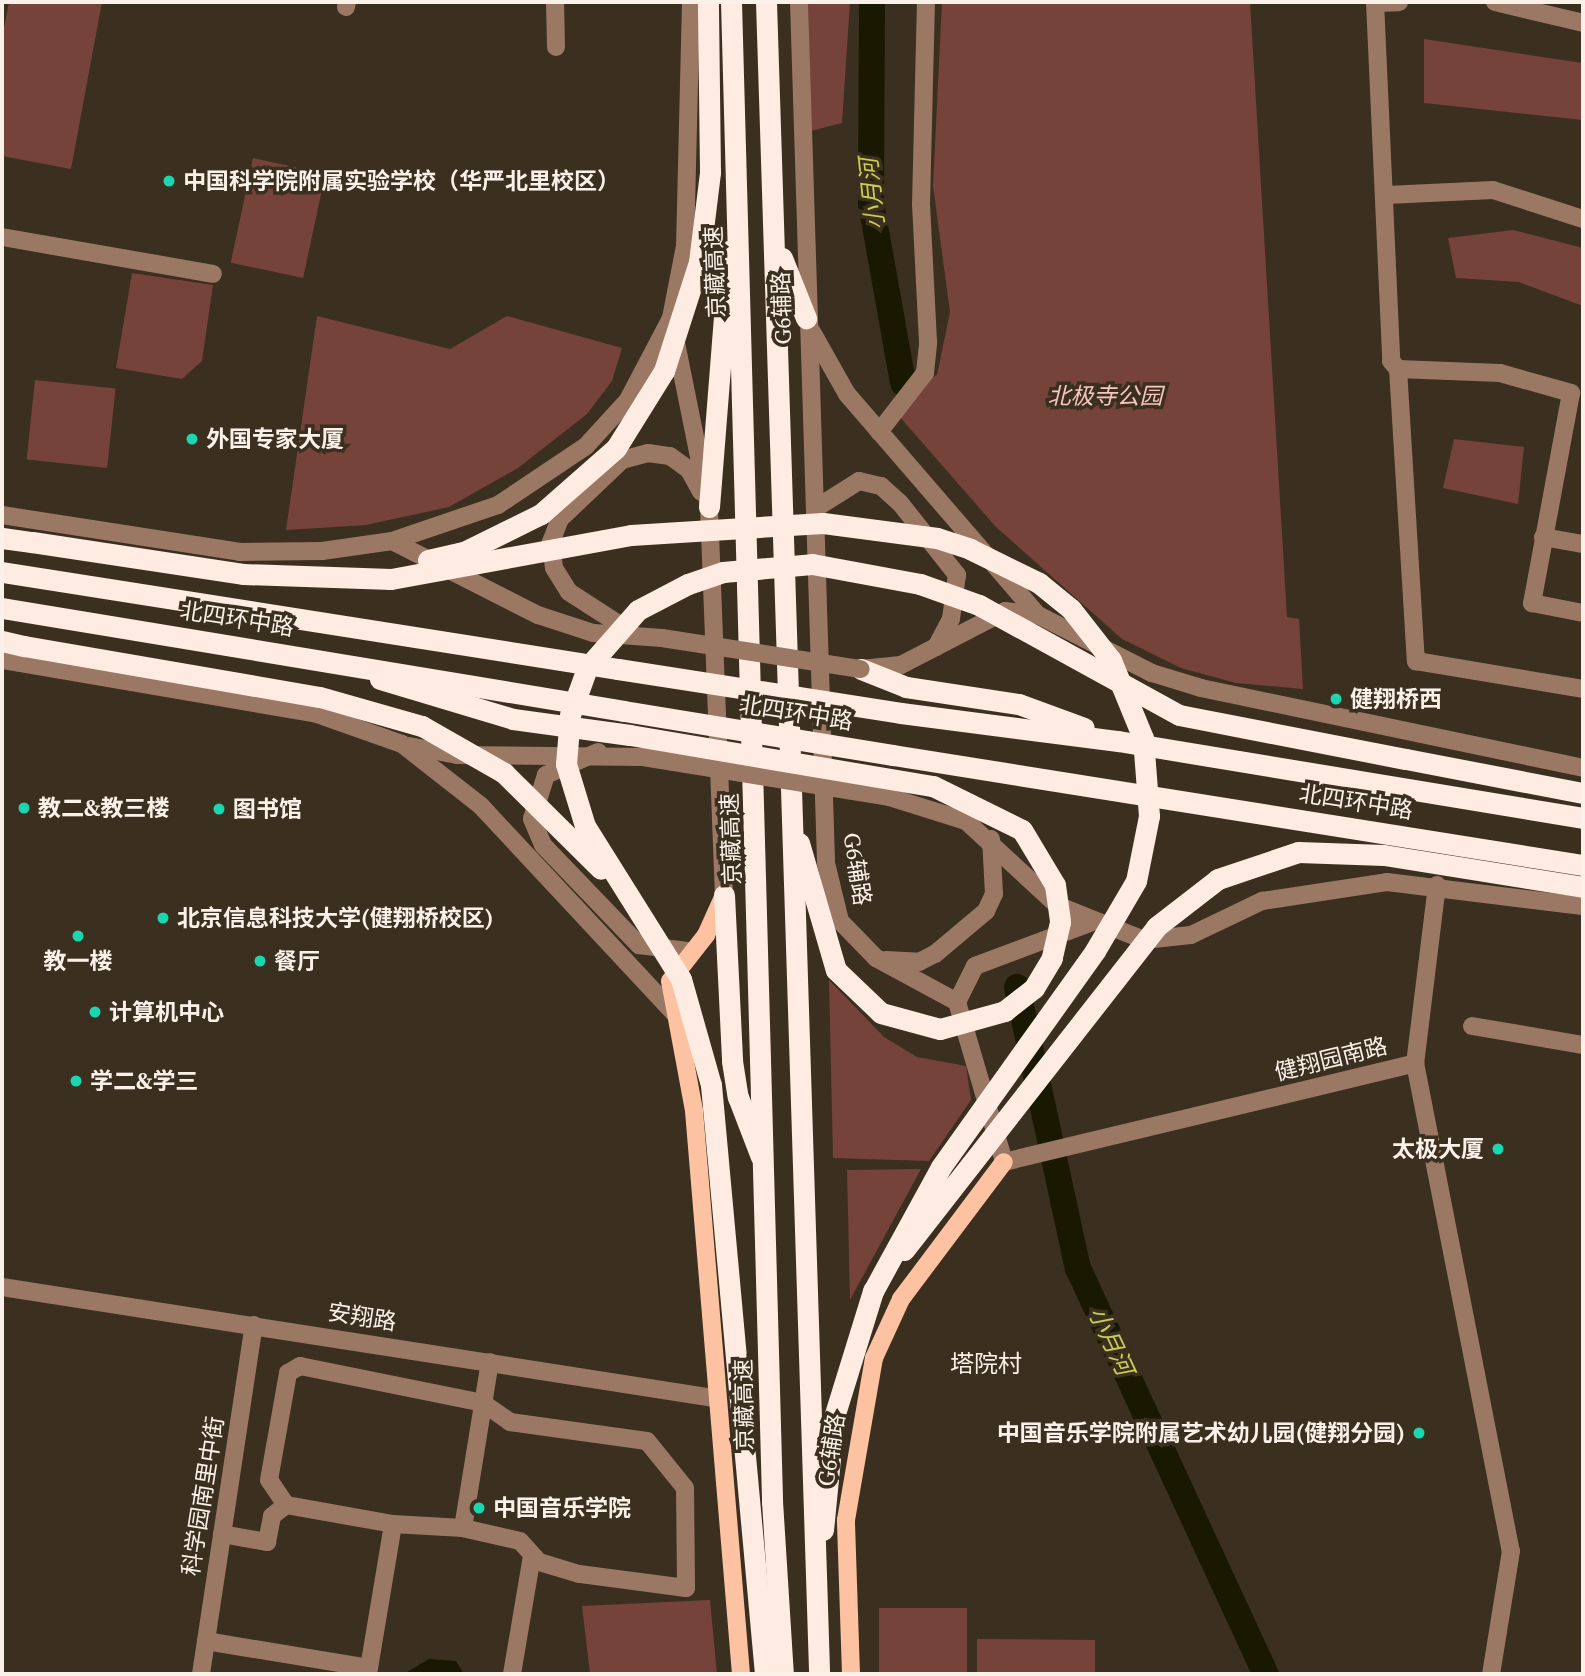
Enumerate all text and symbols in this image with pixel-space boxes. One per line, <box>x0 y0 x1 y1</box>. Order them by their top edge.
water label: 小月河 <box>854 157 890 231</box>
place label: 中国科学院附属实验学校（华严北里校区） <box>183 167 620 195</box>
marker: 中国科学院附属实验学校（华严北里校区） <box>161 173 177 189</box>
street label: 京藏高速 <box>700 226 730 318</box>
street label: G6辅路 <box>767 271 797 345</box>
park label: 北极寺公园 <box>1048 382 1162 410</box>
place label: 外国专家大厦 <box>206 425 344 453</box>
marker: 外国专家大厦 <box>184 431 200 447</box>
street label: 北四环中路 <box>178 596 296 642</box>
place label: 健翔桥西 <box>1350 685 1442 713</box>
street label: 北四环中路 <box>737 690 855 736</box>
marker: 健翔桥西 <box>1328 691 1344 707</box>
street label: 北四环中路 <box>1297 779 1415 825</box>
street label: 京藏高速 <box>716 793 746 885</box>
place label: 教二&教三楼 <box>38 794 170 822</box>
place label: 图书馆 <box>233 795 302 823</box>
marker: 教二&教三楼 <box>16 800 32 816</box>
marker: 图书馆 <box>211 801 227 817</box>
street label: G6辅路 <box>838 831 876 907</box>
place label: 北京信息科技大学(健翔桥校区) <box>177 904 493 932</box>
marker: 北京信息科技大学(健翔桥校区) <box>155 910 171 926</box>
marker: 教一楼 <box>70 928 86 944</box>
place label: 教一楼 <box>44 947 112 975</box>
place label: 餐厅 <box>274 947 320 975</box>
marker: 餐厅 <box>252 953 268 969</box>
place label: 计算机中心 <box>109 998 224 1026</box>
marker: 计算机中心 <box>87 1004 103 1020</box>
street label: 健翔园南路 <box>1272 1032 1390 1086</box>
place label: 学二&学三 <box>90 1067 199 1095</box>
marker: 学二&学三 <box>68 1073 84 1089</box>
place label: 太极大厦 <box>1392 1135 1484 1163</box>
marker: 太极大厦 <box>1490 1141 1506 1157</box>
street label: 安翔路 <box>326 1298 398 1336</box>
water label: 小月河 <box>1083 1302 1139 1380</box>
district label: 塔院村 <box>950 1350 1022 1378</box>
street label: 京藏高速 <box>729 1359 759 1451</box>
street label: G6辅路 <box>812 1412 850 1488</box>
street label: 科学园南里中街 <box>177 1414 229 1578</box>
place label: 中国音乐学院附属艺术幼儿园(健翔分园) <box>997 1419 1405 1447</box>
marker: 中国音乐学院附属艺术幼儿园(健翔分园) <box>1411 1425 1427 1441</box>
place label: 中国音乐学院 <box>493 1494 631 1522</box>
marker: 中国音乐学院 <box>471 1500 487 1516</box>

